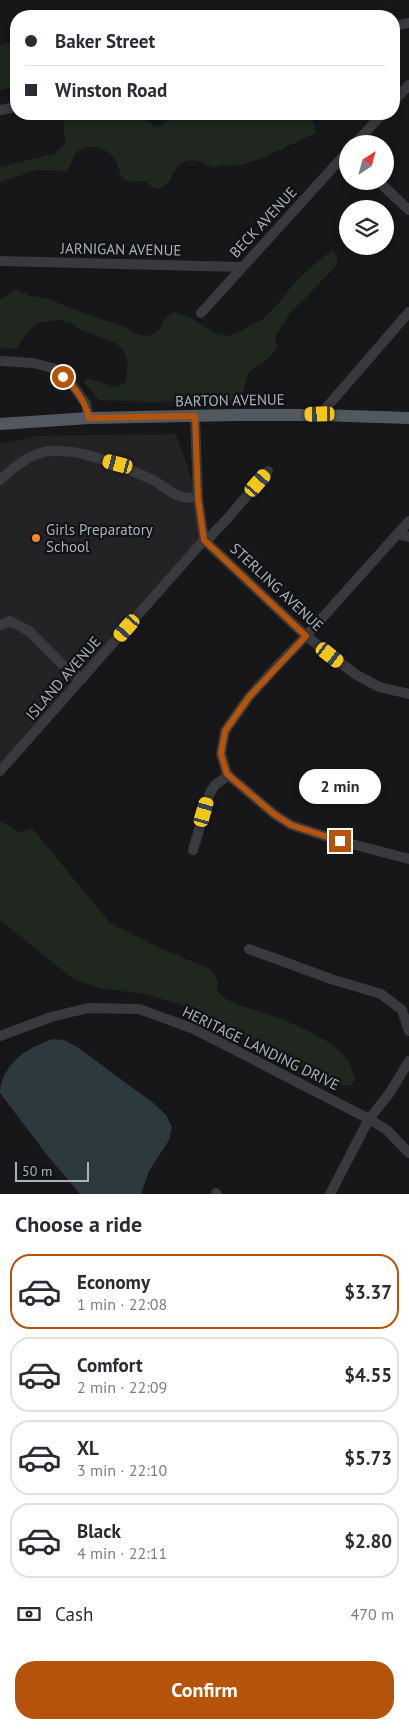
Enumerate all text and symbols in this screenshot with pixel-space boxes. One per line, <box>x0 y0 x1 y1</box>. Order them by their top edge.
text: Baker Street <box>55 29 155 53</box>
text: Winston Road <box>55 78 167 102</box>
north arrow <box>339 135 394 190</box>
map controls <box>339 135 394 255</box>
street label: BECK AVENUE <box>225 183 301 261</box>
button: layers <box>339 200 394 255</box>
street label: JARNIGAN AVENUE <box>59 238 182 260</box>
route start <box>52 366 74 388</box>
street label: BARTON AVENUE <box>175 390 285 410</box>
car <box>304 406 335 422</box>
car <box>101 453 134 475</box>
car <box>242 467 273 499</box>
place label: Girls Preparatory School <box>46 520 153 556</box>
marker: Girls Preparatory School <box>30 532 42 544</box>
street label: STERLING AVENUE <box>226 539 328 635</box>
car <box>111 612 142 644</box>
street label: ISLAND AVENUE <box>21 632 105 724</box>
car <box>313 640 346 670</box>
callout: 2 min <box>299 768 381 804</box>
text: 2 min <box>320 776 360 796</box>
car <box>192 796 215 828</box>
route end <box>329 830 351 852</box>
street label: HERITAGE LANDING DRIVE <box>179 1002 343 1094</box>
scale bar <box>15 1159 89 1182</box>
text: 50 m <box>22 1162 52 1180</box>
text: Choose a ride <box>15 1210 142 1238</box>
icon: car <box>17 1269 62 1314</box>
text: Economy <box>77 1270 150 1294</box>
text: $3.37 <box>344 1280 392 1304</box>
text: 1 min · 22:08 <box>77 1294 167 1314</box>
icon: car <box>17 1352 62 1397</box>
text: Comfort <box>77 1353 143 1377</box>
text: $4.55 <box>344 1363 392 1387</box>
text: 2 min · 22:09 <box>77 1377 167 1397</box>
icon: car <box>17 1435 62 1480</box>
text: XL <box>77 1436 99 1460</box>
text: $5.73 <box>344 1446 392 1470</box>
text: 3 min · 22:10 <box>77 1460 167 1480</box>
icon: car <box>17 1518 62 1563</box>
text: Black <box>77 1519 121 1543</box>
text: $2.80 <box>344 1529 392 1553</box>
text: 4 min · 22:11 <box>77 1543 167 1563</box>
icon: cash <box>15 1600 43 1628</box>
text: Cash <box>55 1602 93 1626</box>
text: 470 m <box>351 1604 394 1624</box>
button: Confirm <box>15 1661 394 1719</box>

